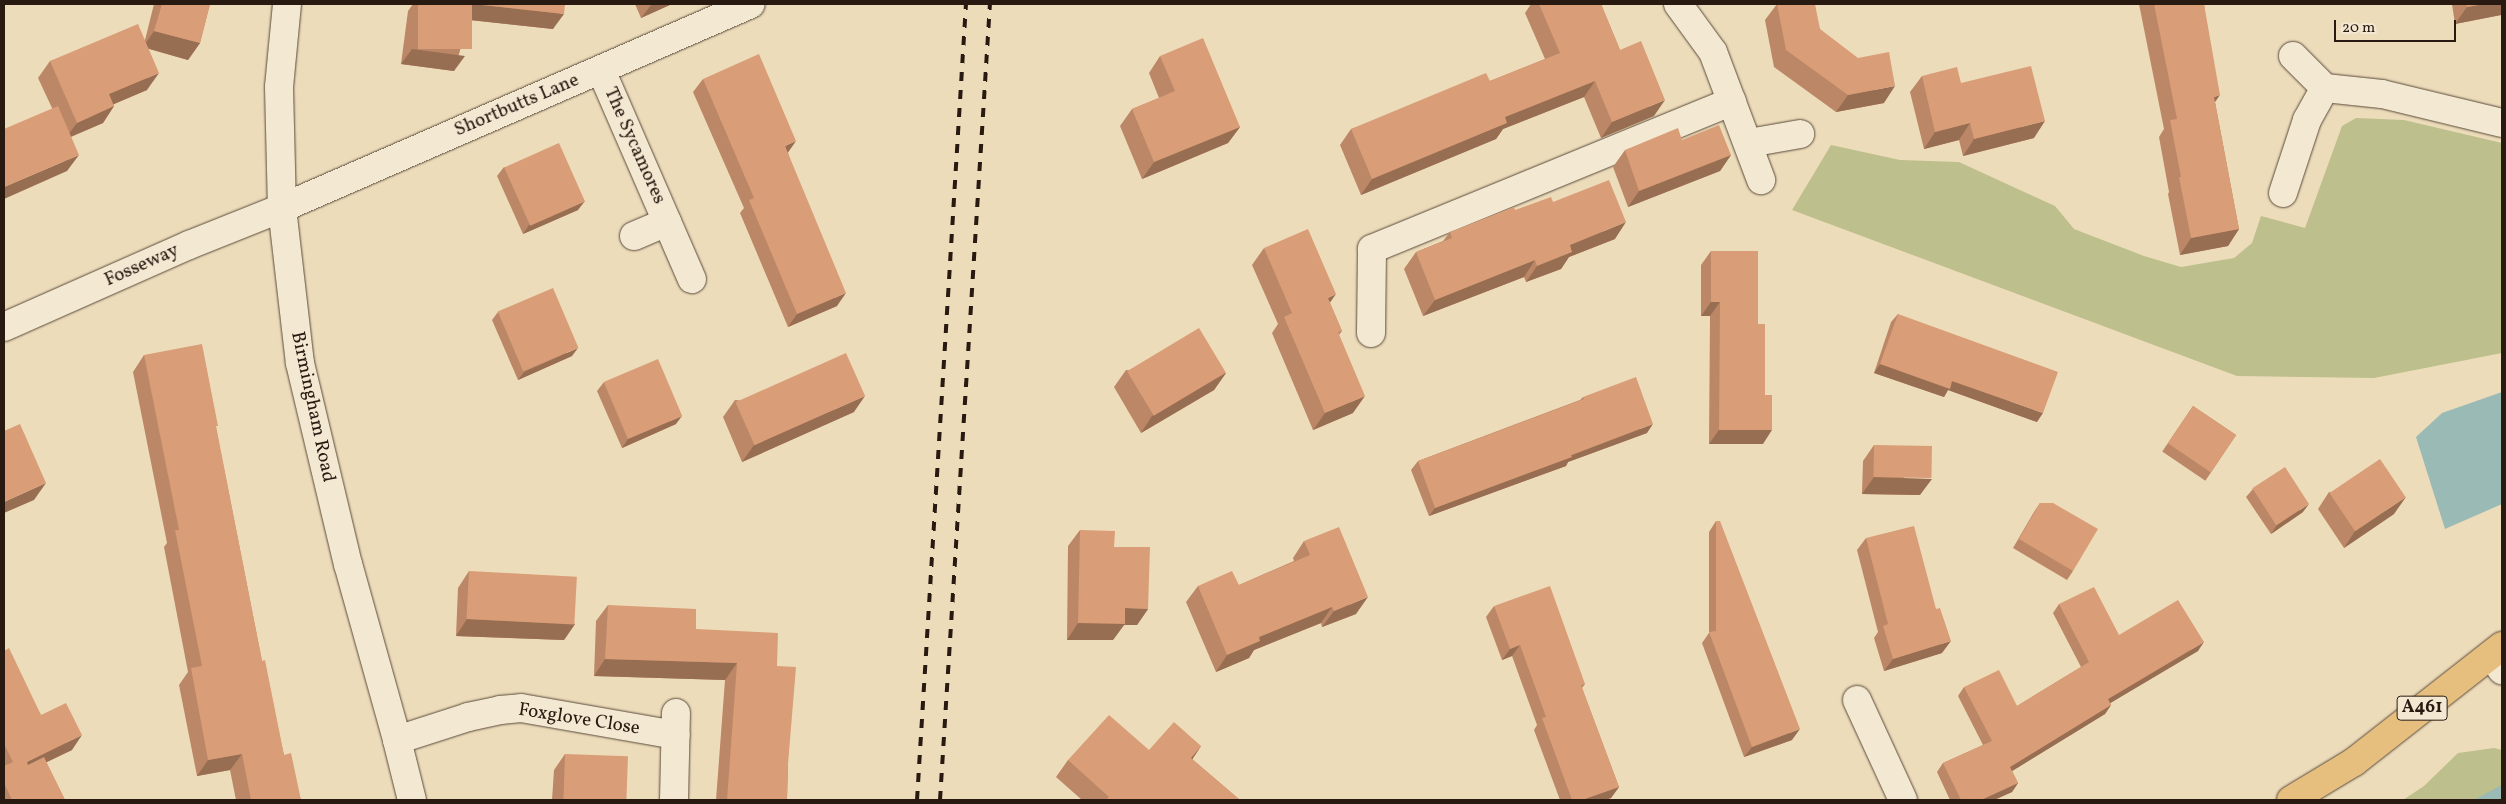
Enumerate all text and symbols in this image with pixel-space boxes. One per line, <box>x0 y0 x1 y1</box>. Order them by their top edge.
scale bar <box>2336 10 2458 42</box>
text: 20 m <box>2342 18 2375 39</box>
street label: Shortbutts Lane <box>451 69 583 143</box>
street label: The Sycamores <box>598 84 670 208</box>
street label: Fosseway <box>101 240 183 292</box>
street label: Birmingham Road <box>285 330 339 484</box>
road number: A461 <box>2396 692 2448 724</box>
street label: Foxglove Close <box>517 699 641 741</box>

